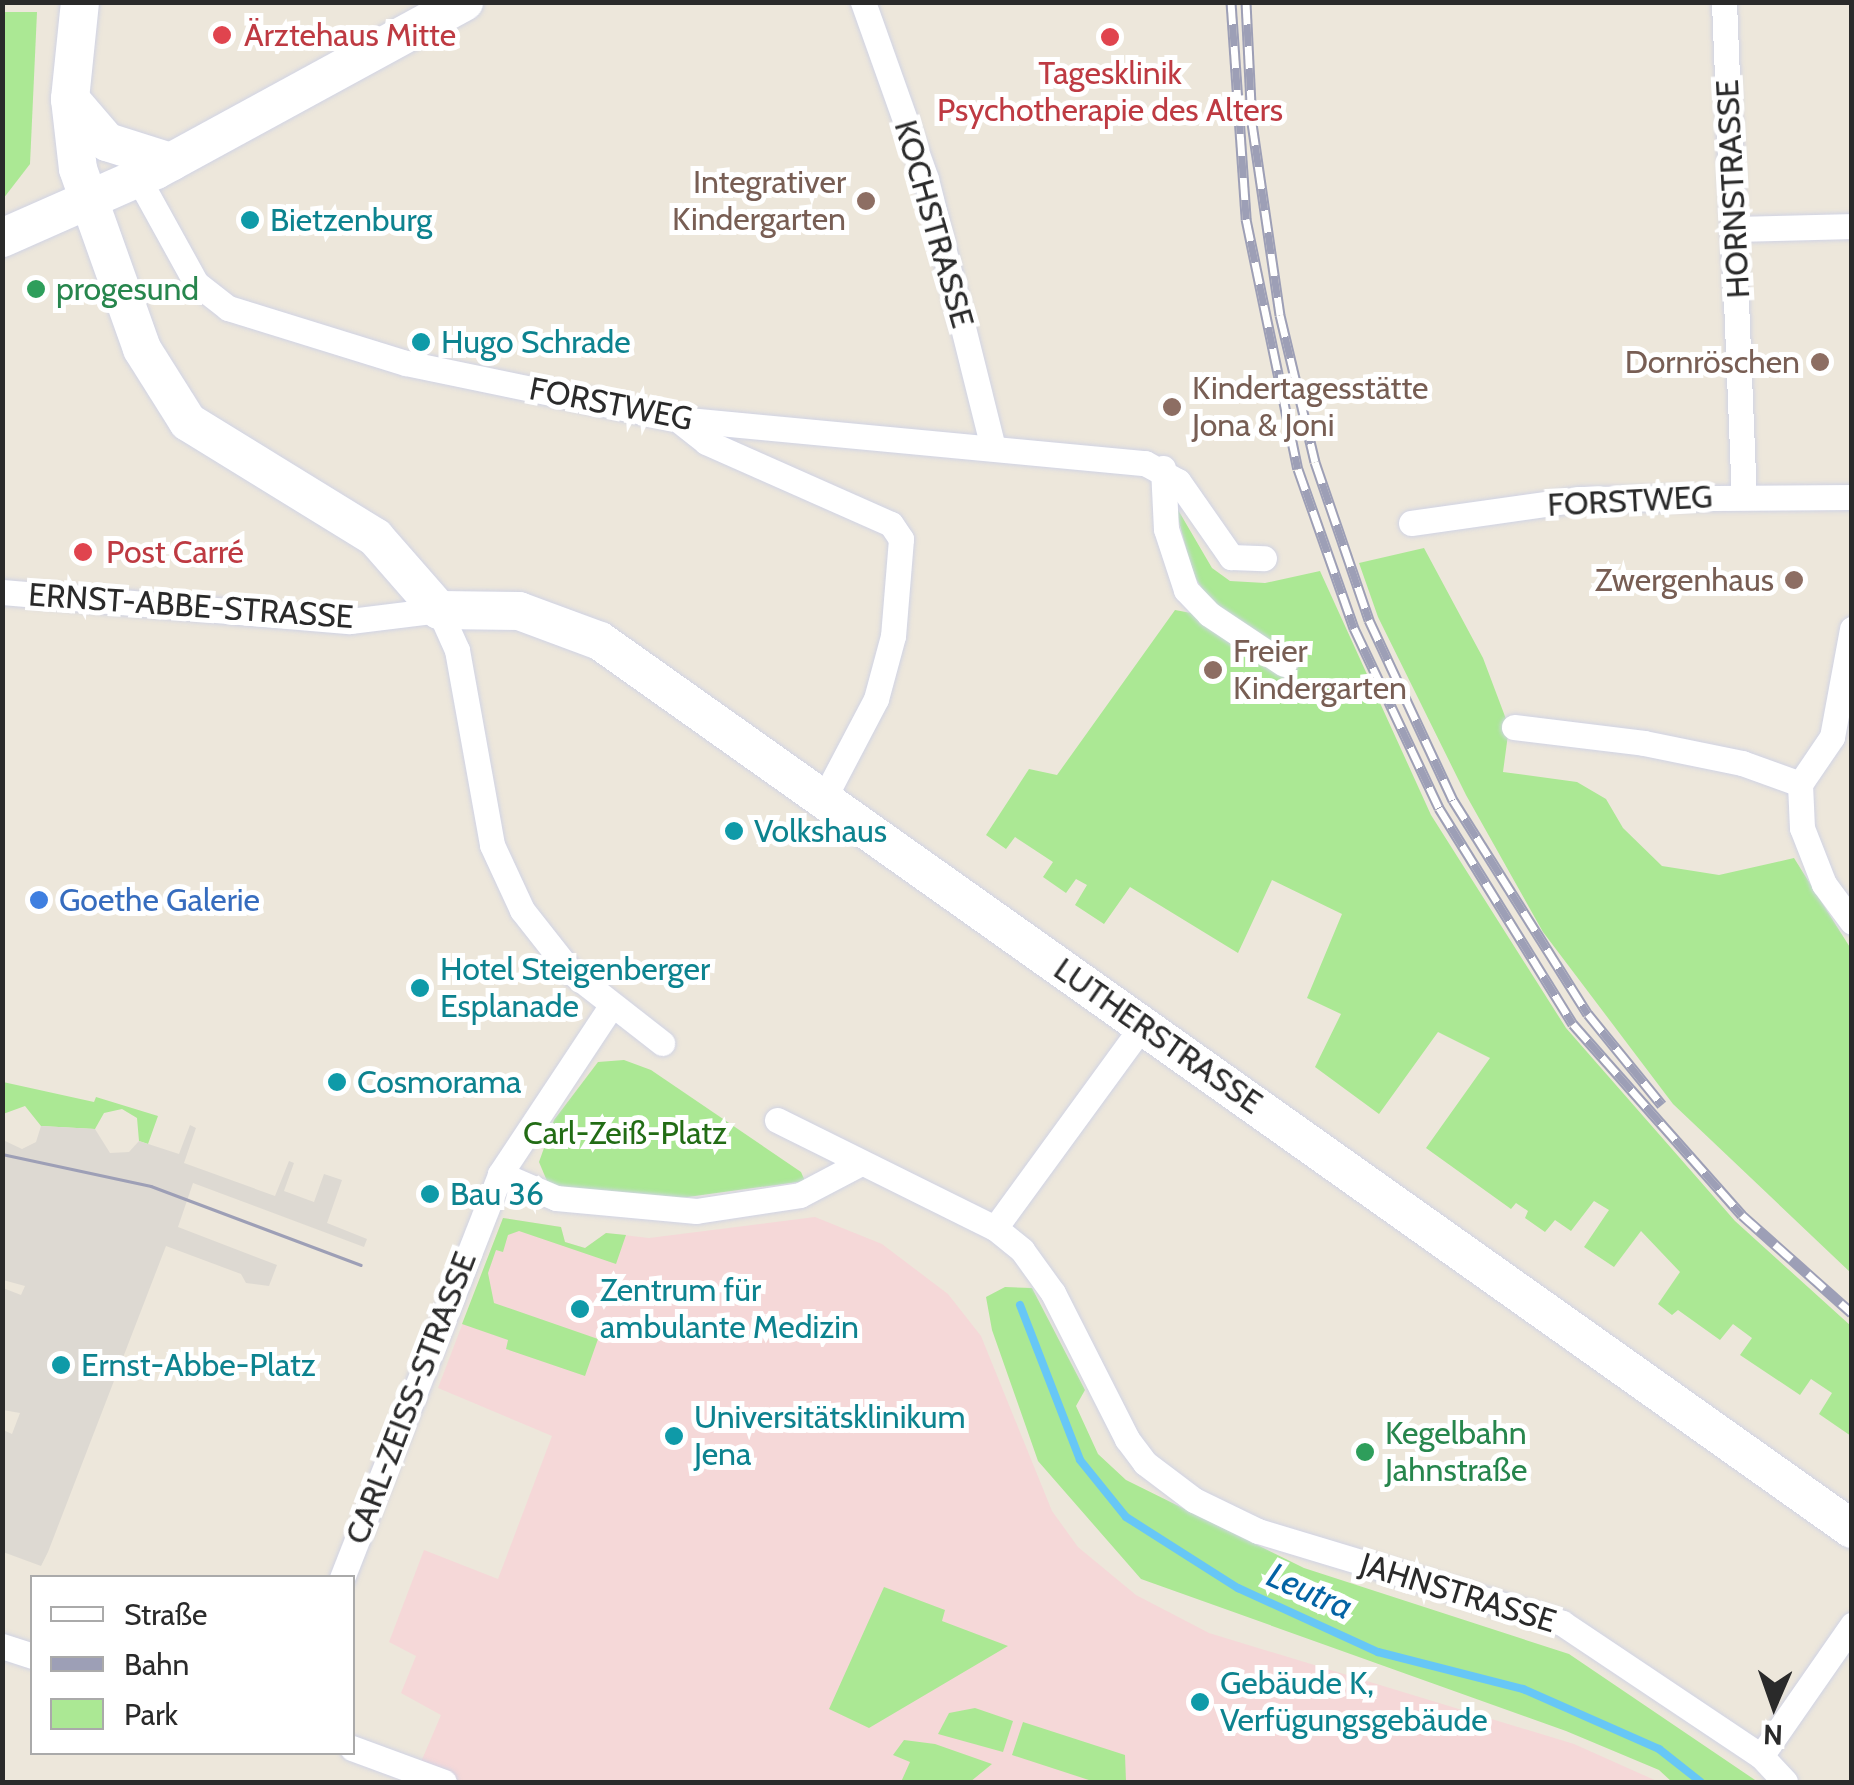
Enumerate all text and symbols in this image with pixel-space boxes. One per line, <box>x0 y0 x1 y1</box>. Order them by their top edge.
place label: Ärztehaus Mitte <box>244 16 456 54</box>
marker: Ärztehaus Mitte <box>209 22 235 48</box>
marker: Tagesklinik Psychotherapie des Alters <box>1097 24 1123 50</box>
place label: Tagesklinik Psychotherapie des Alters <box>937 55 1283 130</box>
street label: HORNSTRASSE <box>1708 79 1758 299</box>
street label: KOCHSTRASSE <box>886 116 982 332</box>
place label: Integrativer Kindergarten <box>672 164 846 239</box>
marker: Integrativer Kindergarten <box>855 190 877 212</box>
place label: Bietzenburg <box>270 201 432 239</box>
marker: Bietzenburg <box>239 209 261 231</box>
place label: progesund <box>56 270 199 308</box>
marker: progesund <box>25 278 47 300</box>
place label: Hugo Schrade <box>441 323 631 361</box>
marker: Hugo Schrade <box>410 331 432 353</box>
place label: Dornröschen <box>1625 343 1800 381</box>
marker: Dornröschen <box>1809 351 1831 373</box>
street label: FORSTWEG <box>526 369 696 439</box>
place label: Kindertagesstätte Jona & Joni <box>1192 370 1428 445</box>
marker: Kindertagesstätte Jona & Joni <box>1161 396 1183 418</box>
street label: FORSTWEG <box>1546 478 1714 524</box>
place label: Post Carré <box>106 533 244 571</box>
marker: Post Carré <box>70 539 96 565</box>
place label: Zwergenhaus <box>1595 561 1774 599</box>
marker: Zwergenhaus <box>1783 569 1805 591</box>
street label: ERNST-ABBE-STRASSE <box>27 575 355 637</box>
place label: Freier Kindergarten <box>1233 633 1407 708</box>
marker: Freier Kindergarten <box>1202 659 1224 681</box>
place label: Volkshaus <box>754 812 887 850</box>
marker: Volkshaus <box>723 820 745 842</box>
place label: Goethe Galerie <box>59 881 260 919</box>
marker: Goethe Galerie <box>28 889 50 911</box>
street label: LUTHERSTRASSE <box>1047 950 1269 1122</box>
place label: Hotel Steigenberger Esplanade <box>440 951 710 1026</box>
marker: Hotel Steigenberger Esplanade <box>409 977 431 999</box>
place label: Cosmorama <box>357 1063 521 1101</box>
marker: Cosmorama <box>326 1071 348 1093</box>
park label: Carl-Zeiß-Platz <box>523 1114 727 1152</box>
place label: Bau 36 <box>450 1175 544 1213</box>
marker: Bau 36 <box>419 1183 441 1205</box>
street label: CARL-ZEISS-STRASSE <box>338 1247 484 1549</box>
place label: Zentrum für ambulante Medizin <box>600 1272 859 1347</box>
marker: Zentrum für ambulante Medizin <box>569 1298 591 1320</box>
place label: Ernst-Abbe-Platz <box>81 1346 316 1384</box>
marker: Ernst-Abbe-Platz <box>50 1354 72 1376</box>
place label: Universitätsklinikum Jena <box>694 1399 966 1474</box>
place label: Kegelbahn Jahnstraße <box>1385 1415 1527 1490</box>
marker: Universitätsklinikum Jena <box>663 1425 685 1447</box>
marker: Kegelbahn Jahnstraße <box>1354 1441 1376 1463</box>
street label: JAHNSTRASSE <box>1355 1545 1561 1641</box>
water label: Leutra <box>1261 1554 1359 1628</box>
legend <box>30 1575 355 1755</box>
text: Straße <box>124 1596 207 1633</box>
text: Bahn <box>124 1646 189 1683</box>
north arrow <box>1724 1655 1824 1755</box>
place label: Gebäude K, Verfügungsgebäude <box>1220 1665 1488 1740</box>
marker: Gebäude K, Verfügungsgebäude <box>1189 1691 1211 1713</box>
text: Park <box>124 1696 178 1733</box>
text: N <box>1762 1718 1783 1752</box>

